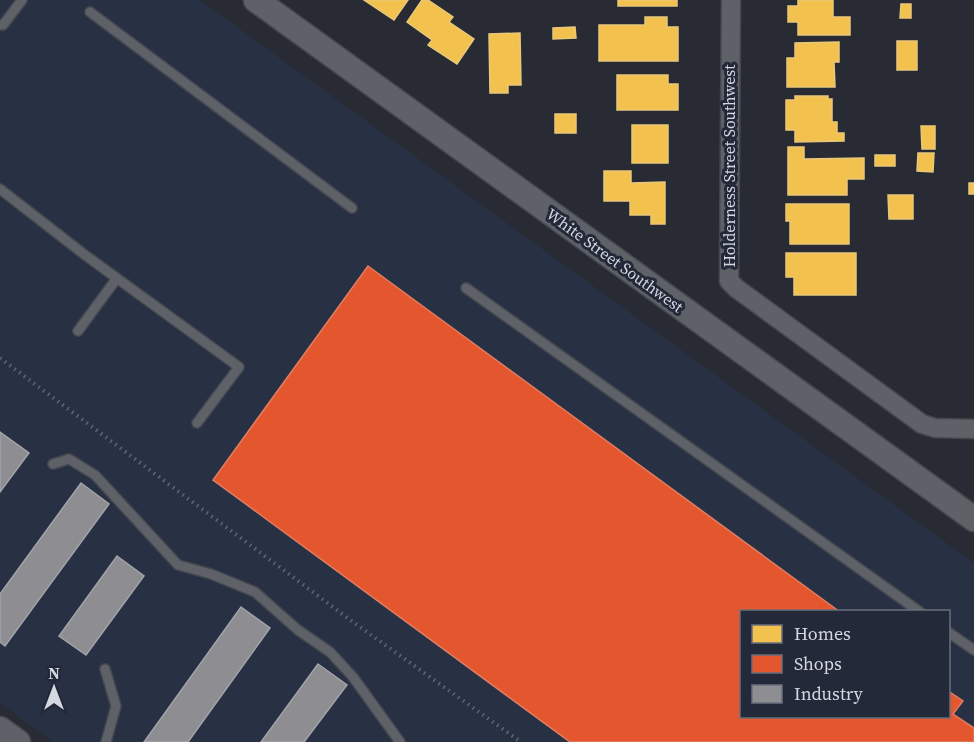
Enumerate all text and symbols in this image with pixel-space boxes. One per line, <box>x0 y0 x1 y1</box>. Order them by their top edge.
street label: Holderness Street Southwest <box>718 64 740 267</box>
street label: White Street Southwest <box>542 203 689 318</box>
legend <box>740 610 950 718</box>
text: Homes <box>794 621 851 646</box>
text: Shops <box>794 651 842 676</box>
north arrow <box>24 658 84 718</box>
text: N <box>48 662 60 684</box>
text: Industry <box>794 681 864 706</box>

